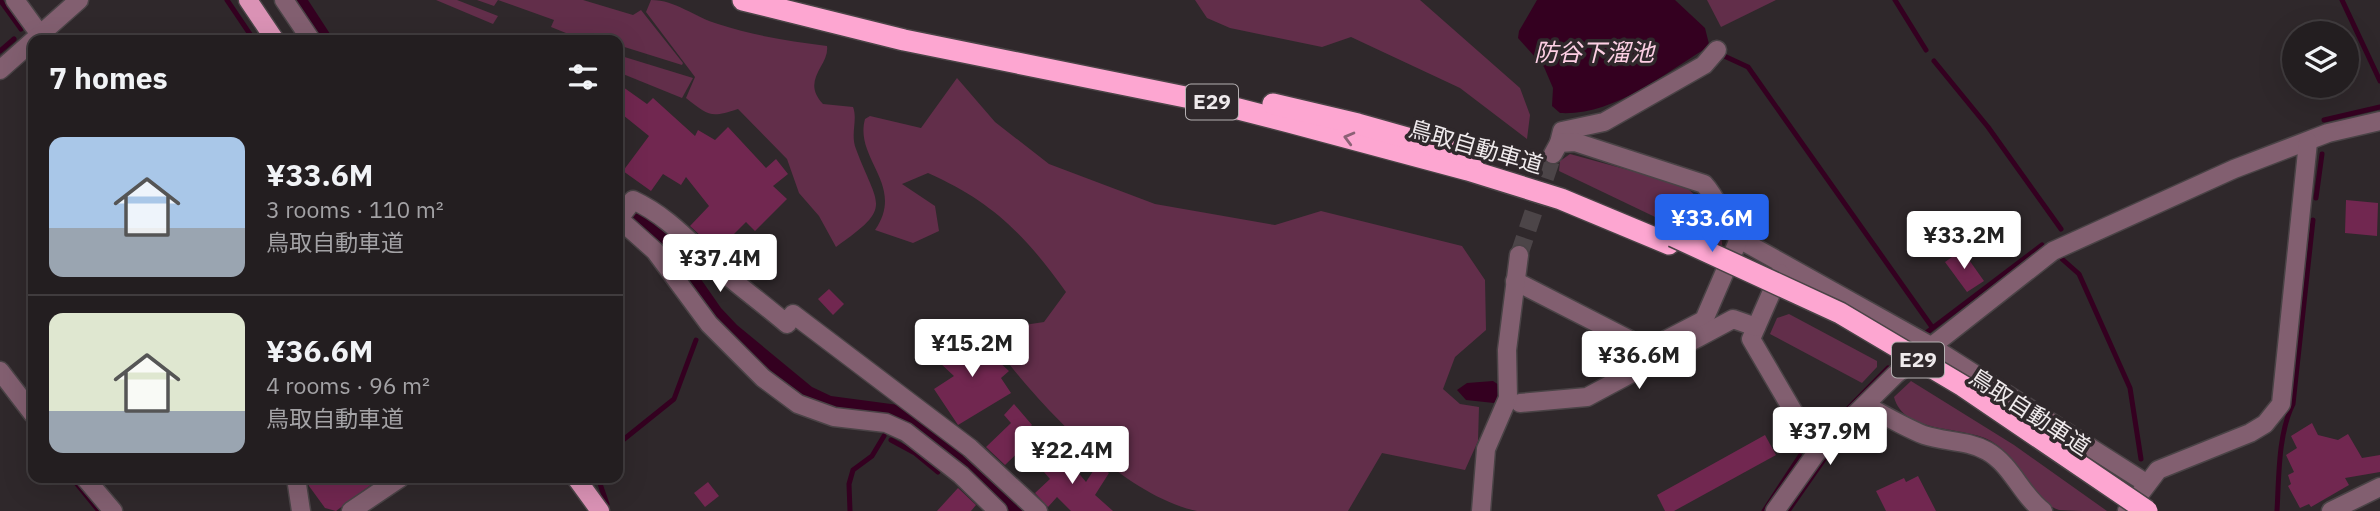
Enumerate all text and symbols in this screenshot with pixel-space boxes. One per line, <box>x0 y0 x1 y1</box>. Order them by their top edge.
map controls <box>2282 21 2359 98</box>
button: layers <box>2282 21 2359 98</box>
water label: 防谷下溜池 <box>1534 36 1656 68</box>
text: 7 homes <box>49 58 168 97</box>
icon: filters <box>564 58 602 96</box>
road number: E29 <box>1186 84 1238 119</box>
street label: 鳥取自動車道 <box>1406 113 1547 179</box>
one-way arrow <box>1343 132 1355 146</box>
text: ¥33.6M <box>266 155 373 194</box>
icon: home <box>105 165 189 249</box>
text: 3 rooms · 110 m² <box>266 194 444 224</box>
pin: ¥33.6M <box>1655 194 1769 254</box>
text: ¥33.6M <box>1671 202 1753 232</box>
pin: ¥33.2M <box>1907 212 2021 271</box>
text: ¥33.2M <box>1923 219 2005 249</box>
text: 鳥取自動車道 <box>266 227 404 257</box>
pin: ¥37.4M <box>663 234 777 294</box>
text: ¥37.4M <box>679 242 761 272</box>
pin: ¥15.2M <box>915 320 1029 379</box>
text: ¥15.2M <box>931 327 1013 357</box>
text: ¥36.6M <box>266 331 373 370</box>
pin: ¥36.6M <box>1582 332 1696 391</box>
text: ¥36.6M <box>1598 339 1680 369</box>
icon: home <box>105 341 189 425</box>
road number: E29 <box>1892 342 1944 378</box>
street label: 鳥取自動車道 <box>1965 361 2097 461</box>
text: 4 rooms · 96 m² <box>266 370 430 400</box>
text: 鳥取自動車道 <box>266 403 404 433</box>
pin: ¥37.9M <box>1773 407 1887 467</box>
text: ¥37.9M <box>1789 415 1871 445</box>
pin: ¥22.4M <box>1015 426 1129 486</box>
text: ¥22.4M <box>1031 434 1113 464</box>

